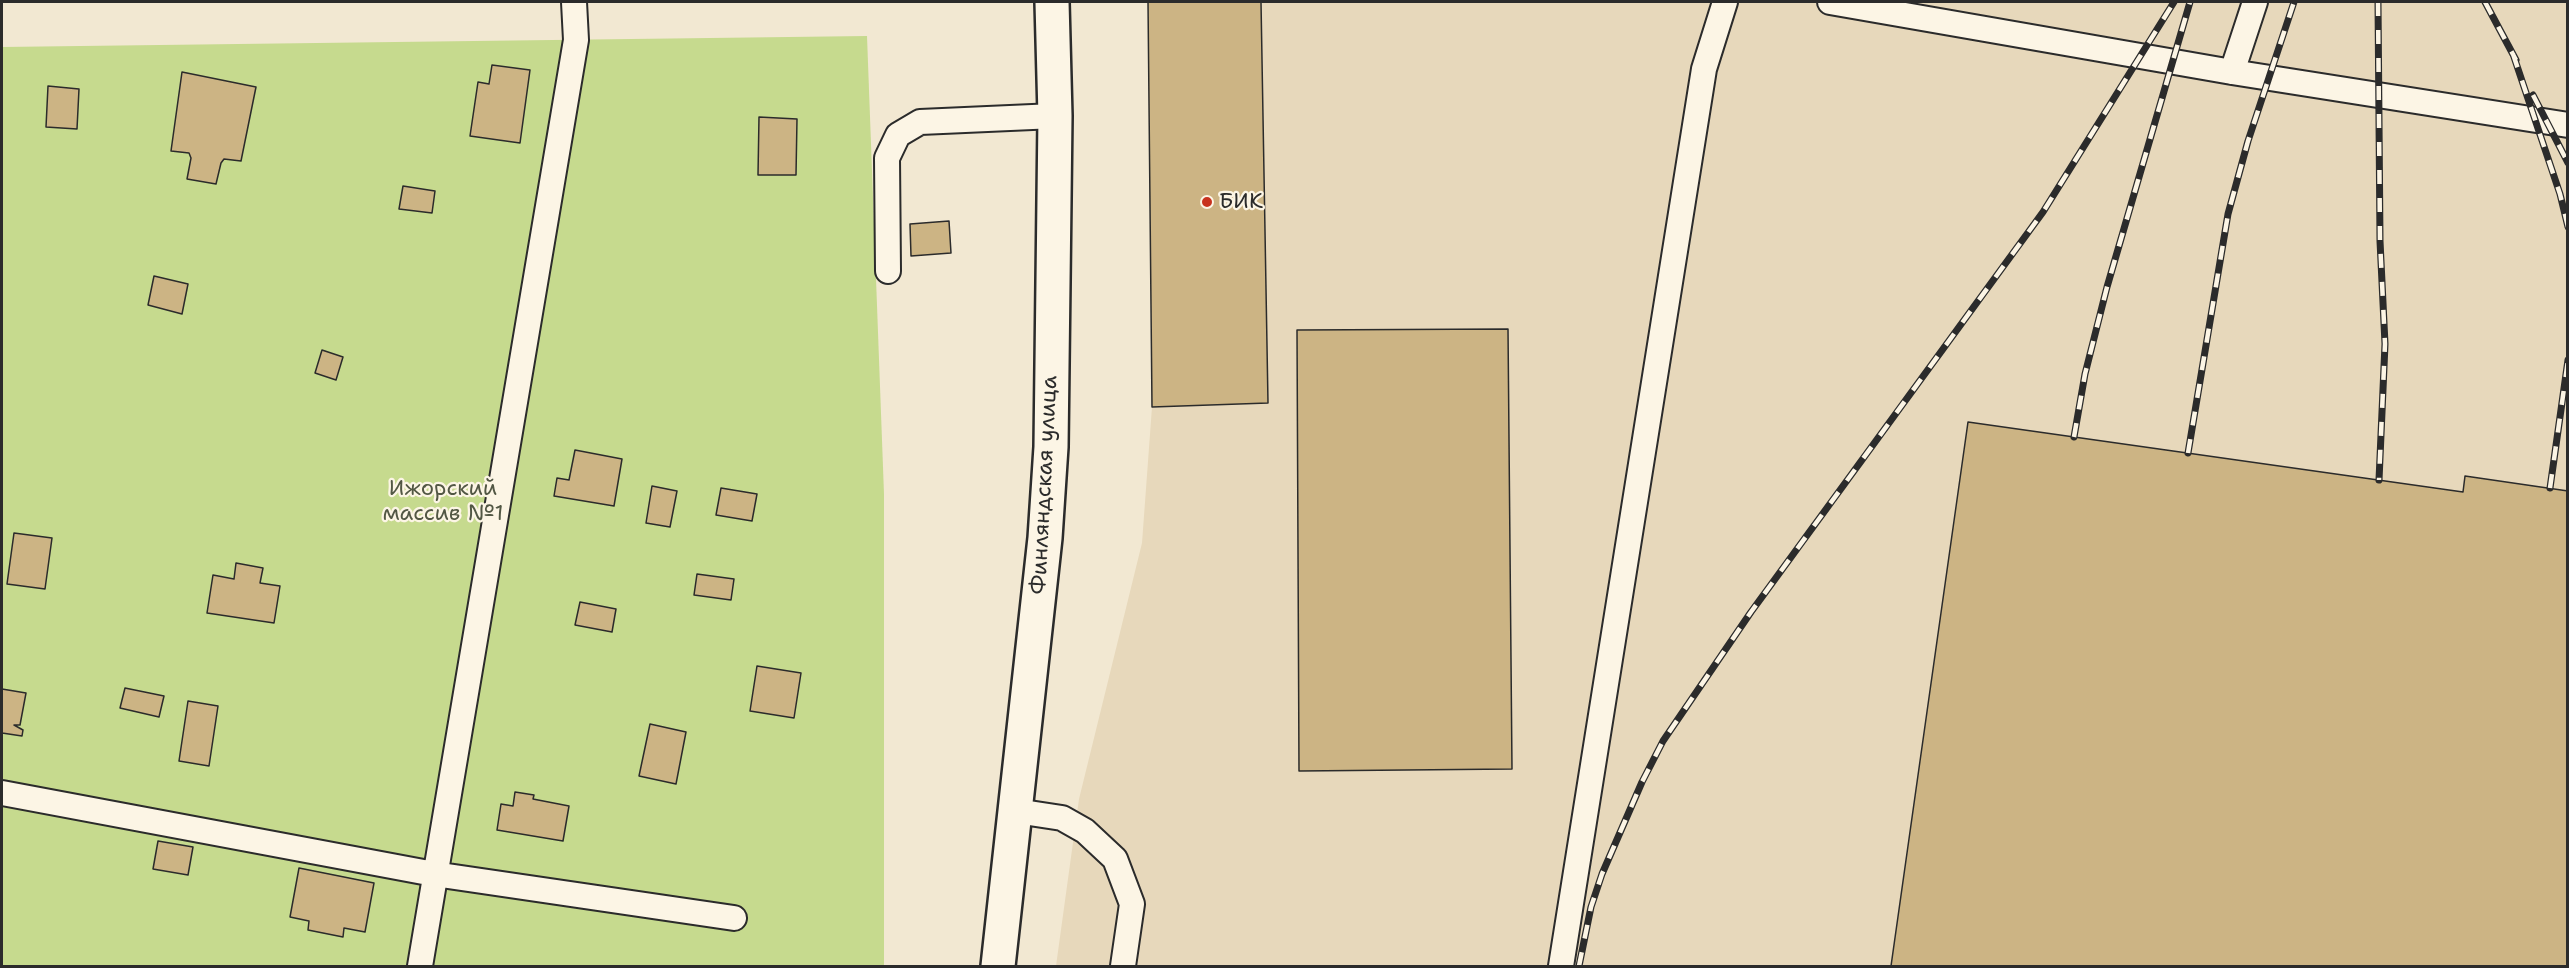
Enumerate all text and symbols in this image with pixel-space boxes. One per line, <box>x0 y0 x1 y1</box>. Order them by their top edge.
place label: БИК <box>1219 189 1263 215</box>
marker: БИК <box>1200 195 1214 209</box>
street label: Финляндская улица <box>1026 375 1064 595</box>
park label: Ижорский массив №1 <box>382 476 504 528</box>

